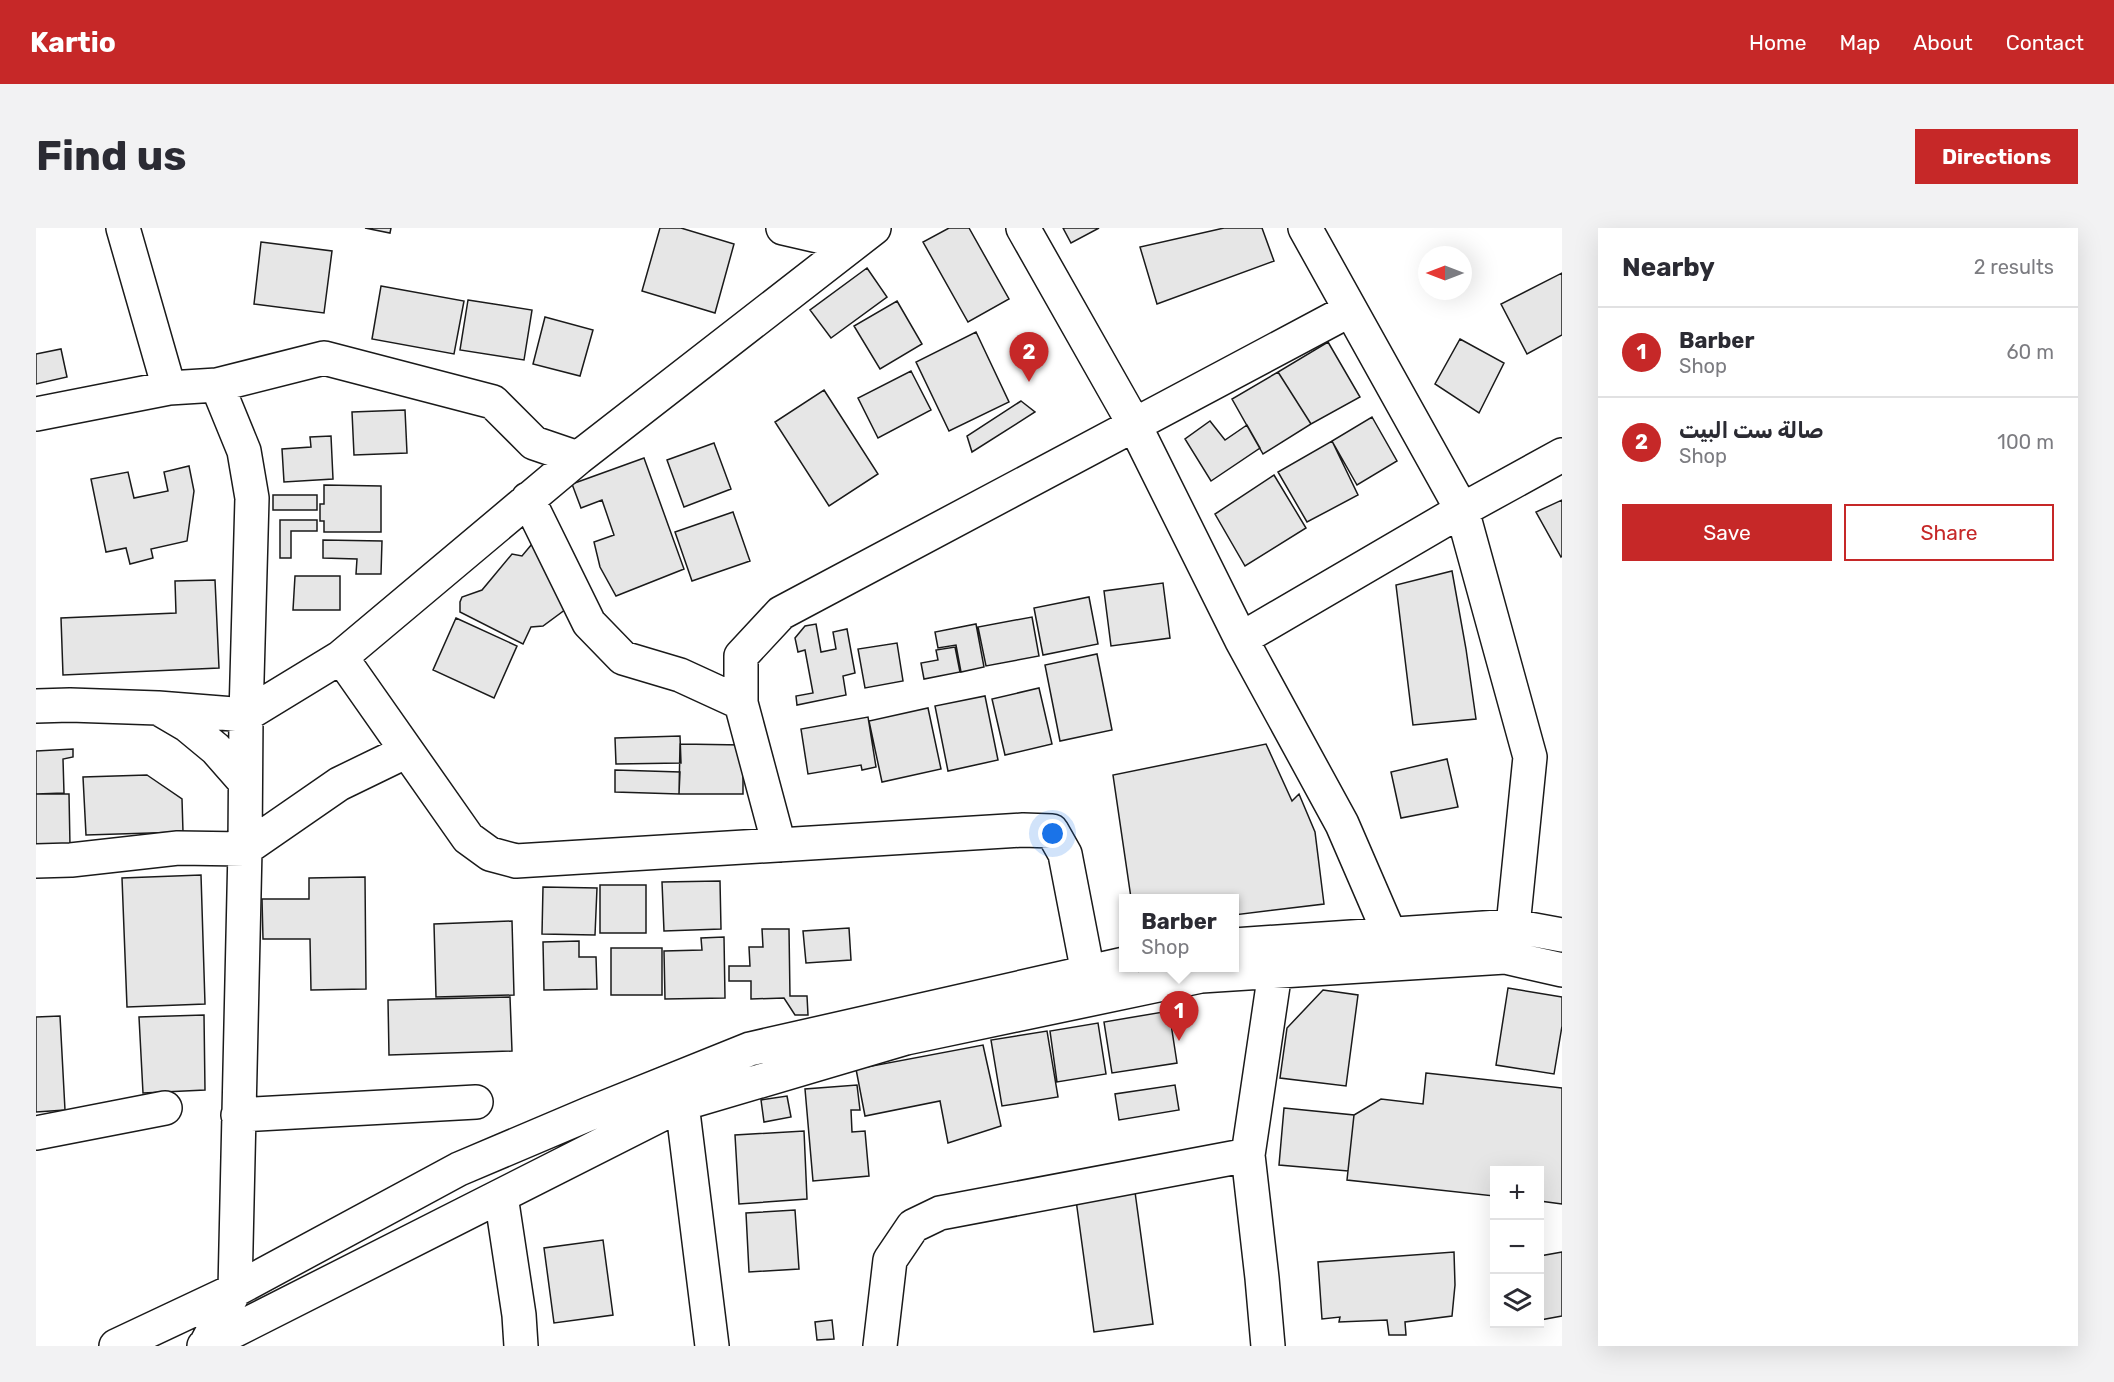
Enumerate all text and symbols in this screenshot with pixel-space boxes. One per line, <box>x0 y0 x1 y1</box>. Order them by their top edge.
text: Kartio <box>30 26 116 59</box>
text: Home <box>1749 30 1806 55</box>
text: Map <box>1839 30 1880 55</box>
text: About <box>1913 30 1973 55</box>
text: Contact <box>2006 30 2084 55</box>
button: Directions <box>1915 129 2078 184</box>
text: Find us <box>36 131 187 181</box>
north arrow <box>1418 246 1472 300</box>
text: Nearby <box>1622 252 1715 283</box>
text: 2 results <box>1974 255 2054 279</box>
text: Barber <box>1679 327 1754 354</box>
pin: 2 <box>1010 332 1048 382</box>
text: 1 <box>1637 340 1646 364</box>
text: 60 m <box>2007 340 2054 364</box>
text: Shop <box>1679 354 1727 378</box>
text: صالة ست البيت <box>1679 417 1823 444</box>
text: 2 <box>1635 430 1648 454</box>
text: 100 m <box>1997 430 2054 454</box>
text: Shop <box>1679 444 1727 468</box>
button: Save <box>1622 504 1832 561</box>
button: Share <box>1844 504 2054 561</box>
your location <box>1038 819 1067 848</box>
popup <box>1119 894 1239 972</box>
text: Barber <box>1141 908 1217 935</box>
text: Shop <box>1141 935 1189 959</box>
pin: 1 <box>1160 992 1198 1041</box>
map controls <box>1490 1166 1544 1328</box>
button: + <box>1490 1166 1544 1220</box>
button: − <box>1490 1220 1544 1274</box>
button: layers <box>1490 1274 1544 1328</box>

